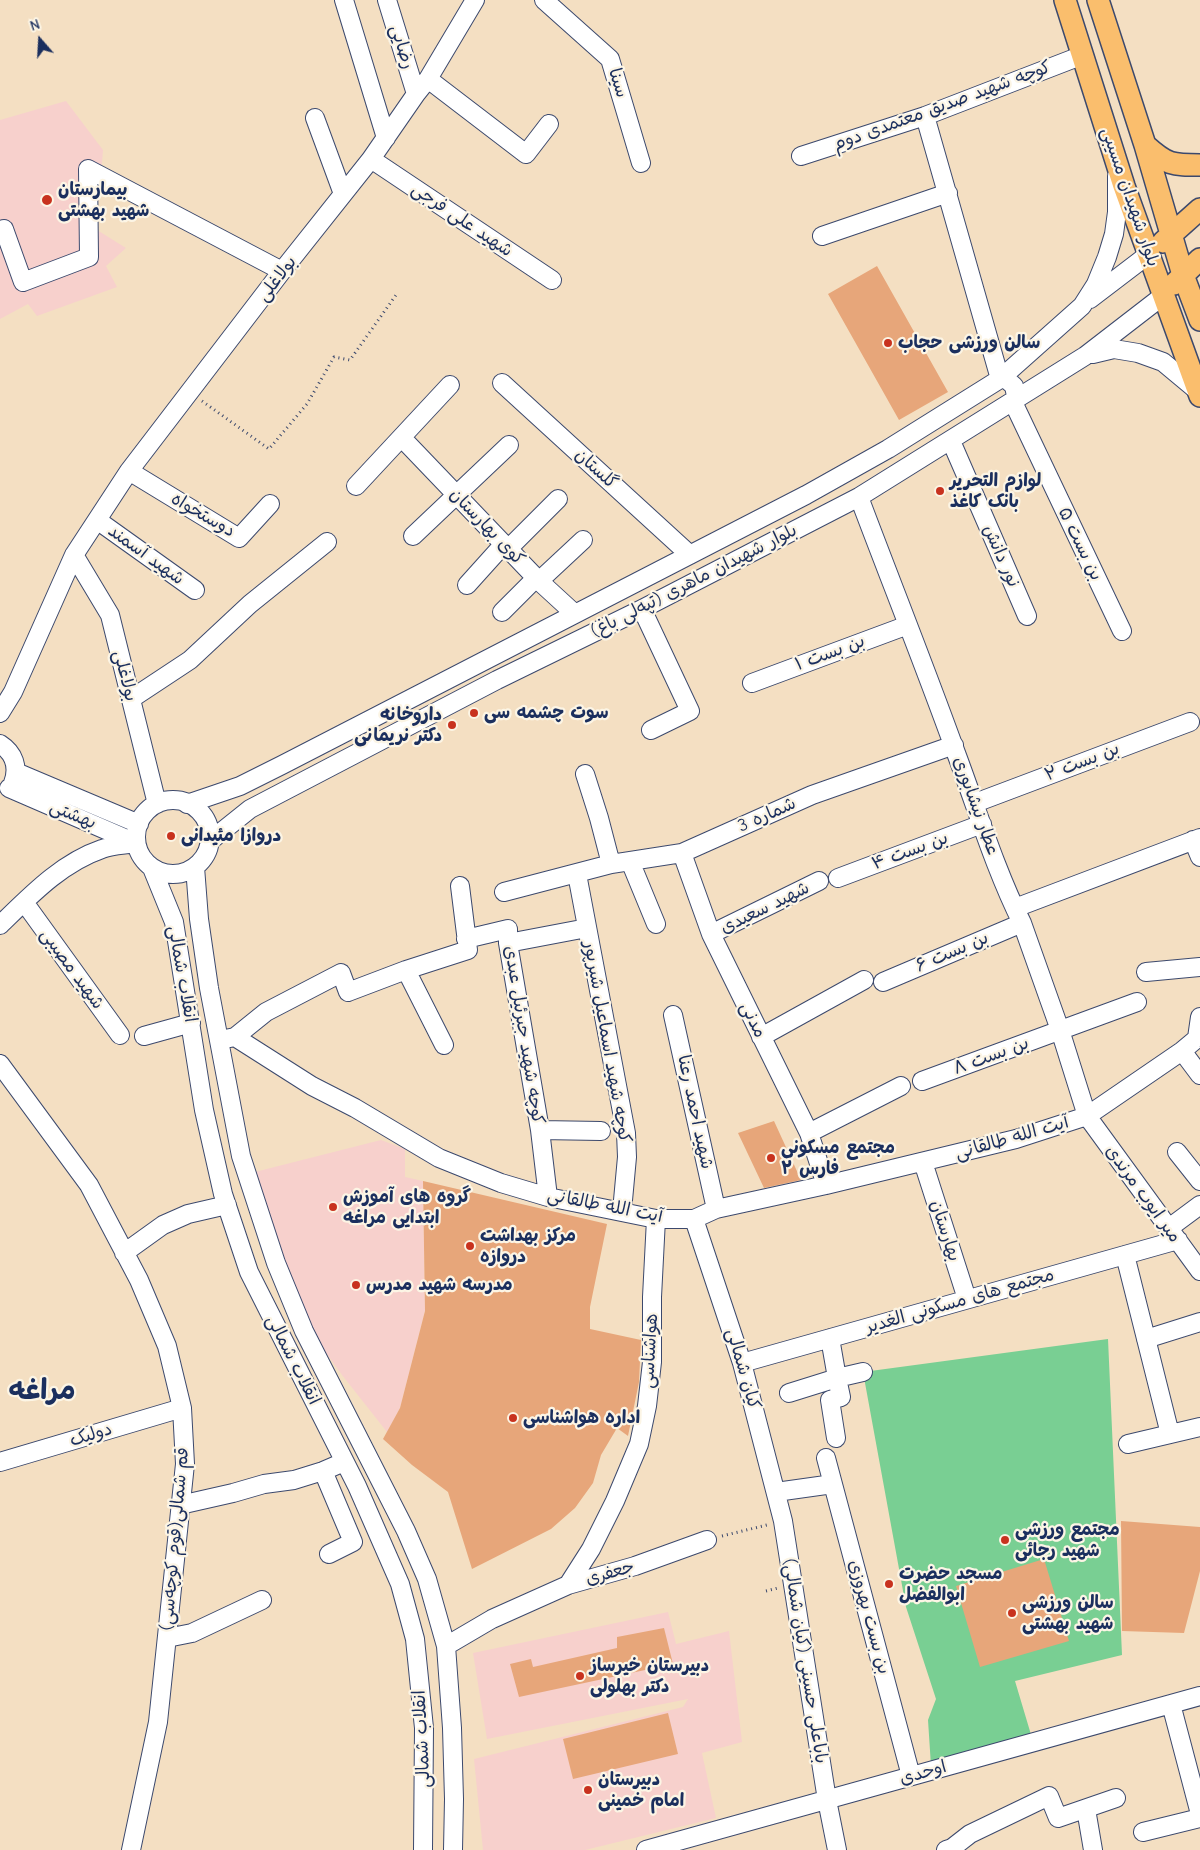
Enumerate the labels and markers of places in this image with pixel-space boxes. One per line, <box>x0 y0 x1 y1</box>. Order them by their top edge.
place label: بیمارستان شهید بهشتی <box>58 179 149 222</box>
marker: بیمارستان شهید بهشتی <box>40 193 54 207</box>
place label: سالن ورزشی حجاب <box>898 332 1040 354</box>
marker: سالن ورزشی حجاب <box>882 337 894 349</box>
place label: لوازم التحریر بانک کاغذ <box>950 470 1041 512</box>
marker: لوازم التحریر بانک کاغذ <box>934 485 946 497</box>
place label: سوت چشمه سی <box>484 702 609 724</box>
place label: داروخانه دكتر نریمانی <box>354 704 442 746</box>
marker: سوت چشمه سی <box>468 707 480 719</box>
marker: داروخانه دكتر نریمانی <box>446 719 458 731</box>
place label: دروازا مئیدانی <box>181 825 281 847</box>
marker: دروازا مئیدانی <box>165 830 177 842</box>
place label: مجتمع مسکونی فارس ۲ <box>781 1137 895 1180</box>
marker: مجتمع مسکونی فارس ۲ <box>765 1152 777 1164</box>
place label: گروه های آموزش ابتدایی مراغه <box>343 1186 471 1228</box>
marker: گروه های آموزش ابتدایی مراغه <box>327 1201 339 1213</box>
place label: مرکز بهداشت دروازه <box>480 1225 576 1268</box>
marker: مرکز بهداشت دروازه <box>464 1240 476 1252</box>
place label: مدرسه شهید مدرس <box>366 1274 513 1296</box>
marker: مدرسه شهید مدرس <box>350 1279 362 1291</box>
place label: اداره هواشناسی <box>523 1407 640 1429</box>
marker: اداره هواشناسی <box>507 1412 519 1424</box>
place label: مجتمع ورزشی شهید رجائی <box>1015 1519 1120 1562</box>
marker: مجتمع ورزشی شهید رجائی <box>999 1534 1011 1546</box>
place label: مسجد حضرت ابوالفضل <box>899 1563 1003 1606</box>
marker: مسجد حضرت ابوالفضل <box>883 1578 895 1590</box>
place label: سالن ورزشی شهید بهشتی <box>1022 1592 1114 1635</box>
marker: سالن ورزشی شهید بهشتی <box>1006 1607 1018 1619</box>
place label: دبیرستان خیرساز دکتر بهلولی <box>590 1655 709 1698</box>
marker: دبیرستان خیرساز دکتر بهلولی <box>574 1670 586 1682</box>
place label: دبیرستان امام خمینی <box>598 1769 684 1812</box>
marker: دبیرستان امام خمینی <box>582 1784 594 1796</box>

